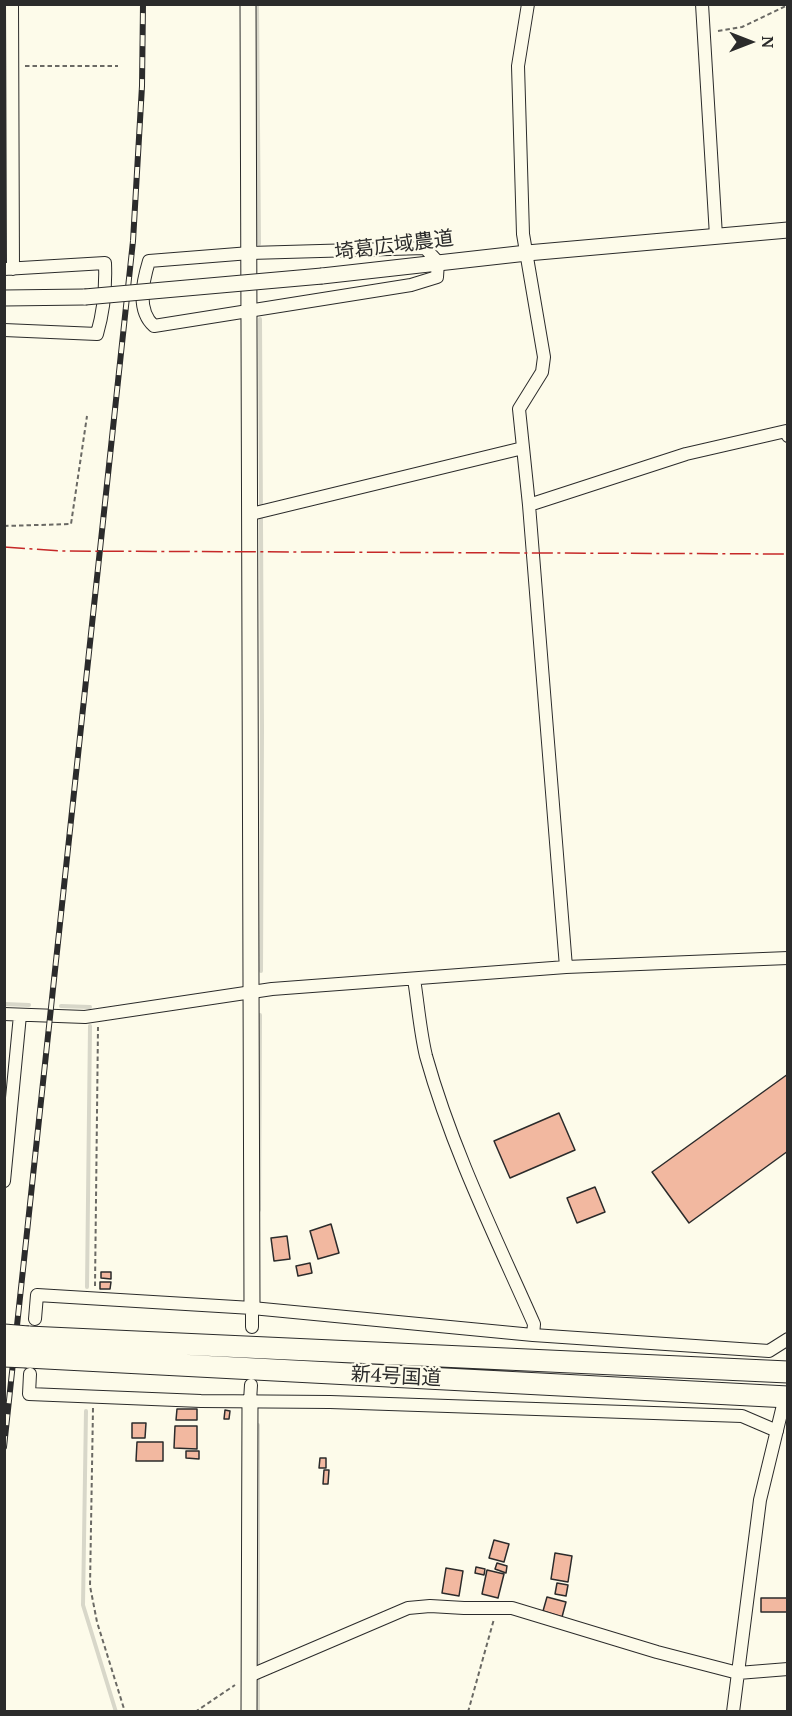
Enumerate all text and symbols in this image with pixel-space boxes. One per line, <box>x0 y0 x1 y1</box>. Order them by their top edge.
north arrow <box>720 12 780 72</box>
text: N <box>757 36 779 48</box>
street label: 埼葛広域農道 <box>333 227 455 265</box>
street label: 新4号国道 <box>350 1363 442 1391</box>

